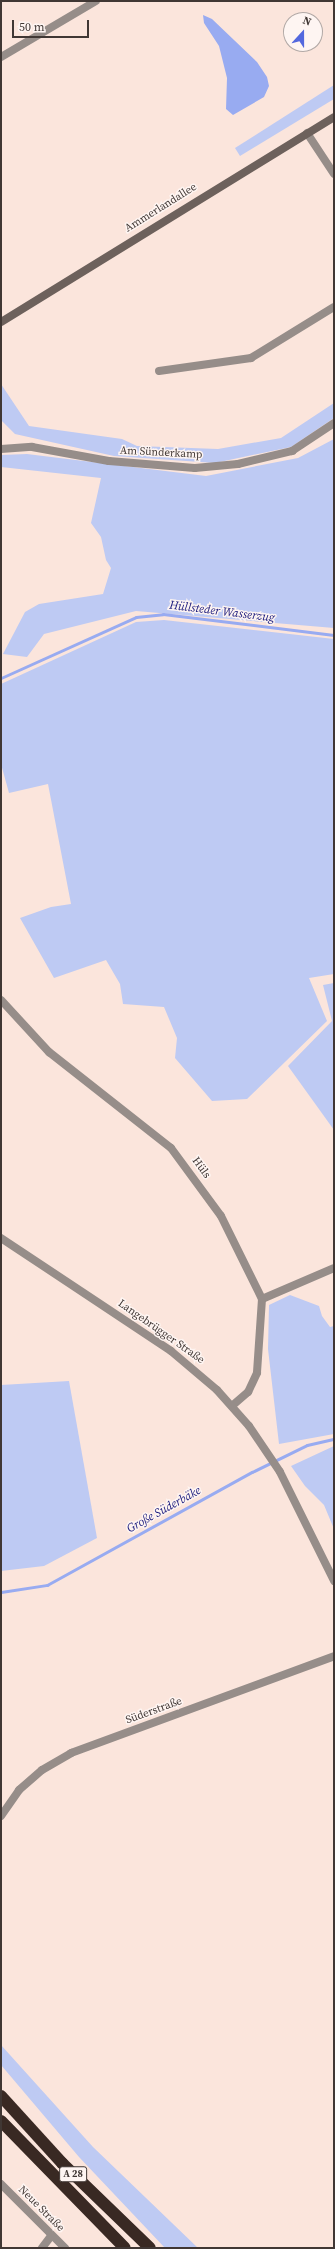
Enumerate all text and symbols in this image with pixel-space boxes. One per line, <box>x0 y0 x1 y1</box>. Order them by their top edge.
scale bar <box>14 12 91 38</box>
north arrow <box>283 12 323 52</box>
text: N <box>301 13 314 30</box>
text: 50 m <box>19 19 45 35</box>
street label: Ammerlandallee <box>123 181 199 235</box>
street label: Am Sünderkamp <box>119 444 203 462</box>
water label: Hüllsteder Wasserzug <box>168 598 276 626</box>
street label: Hüls <box>189 1155 213 1181</box>
street label: Langebrügger Straße <box>115 1297 207 1367</box>
water label: Große Süderbäke <box>124 1484 204 1536</box>
street label: Süderstraße <box>124 1695 184 1727</box>
road number: A 28 <box>59 2166 87 2182</box>
street label: Neue Straße <box>15 2183 67 2235</box>

